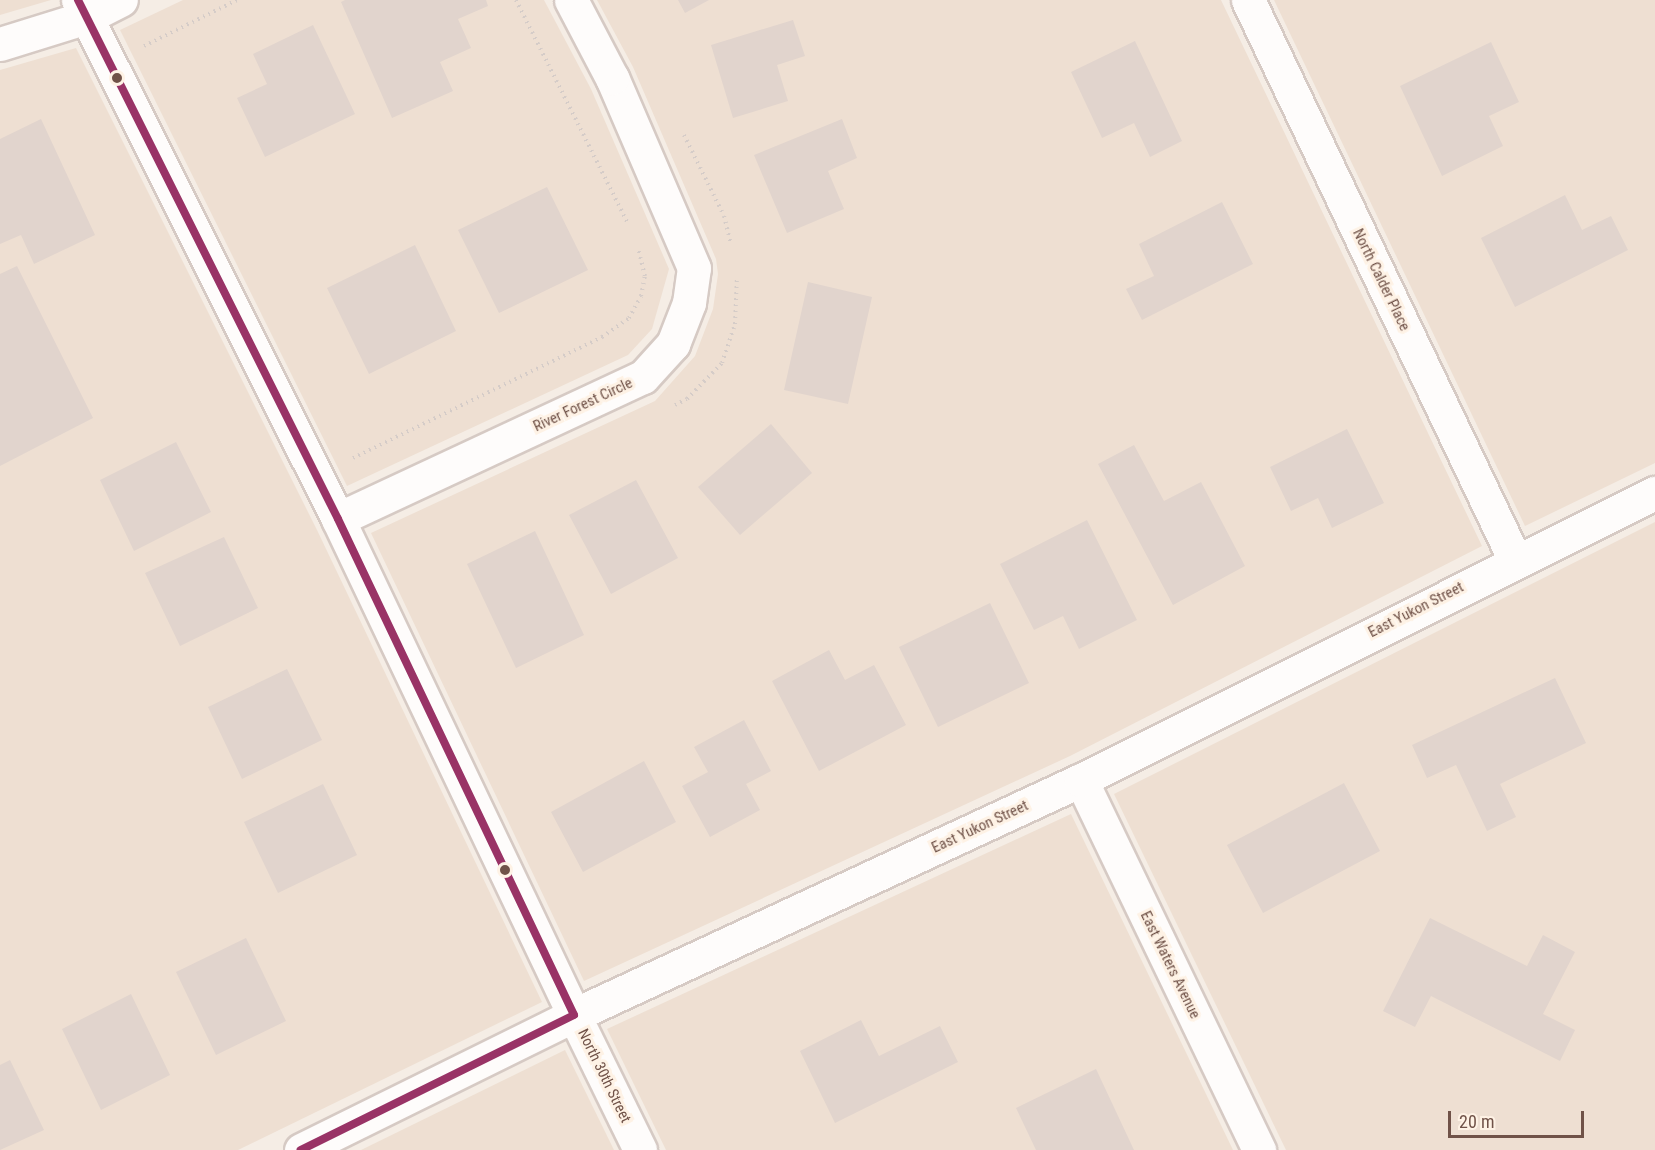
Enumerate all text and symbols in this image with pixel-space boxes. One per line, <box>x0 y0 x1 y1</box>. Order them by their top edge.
unlabelled marker <box>111 72 123 84</box>
street label: North Calder Place <box>1348 226 1414 334</box>
street label: River Forest Circle <box>531 374 635 436</box>
street label: East Yukon Street <box>1365 578 1467 642</box>
street label: East Yukon Street <box>929 797 1031 857</box>
unlabelled marker <box>499 864 511 876</box>
street label: East Waters Avenue <box>1136 908 1204 1022</box>
street label: North 30th Street <box>574 1026 634 1126</box>
scale bar <box>1451 1099 1588 1137</box>
text: 20 m <box>1459 1111 1494 1132</box>

